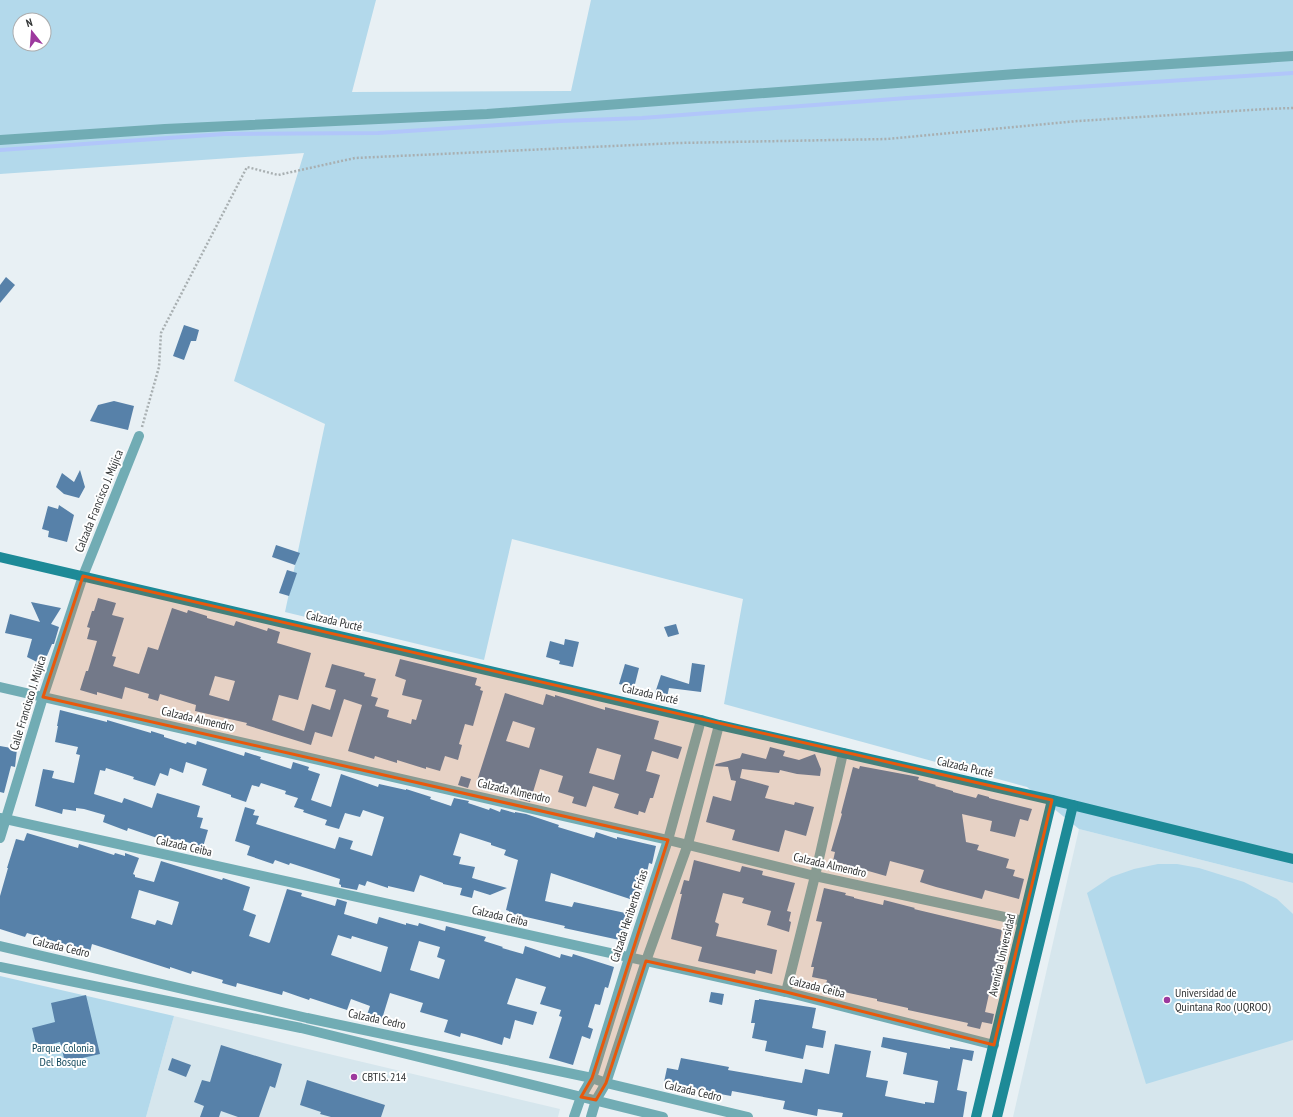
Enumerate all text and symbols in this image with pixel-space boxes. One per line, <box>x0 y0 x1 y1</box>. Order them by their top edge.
north arrow <box>12 12 52 52</box>
text: N <box>24 15 34 30</box>
street label: Calzada Francisco J. Mújica <box>71 447 126 554</box>
street label: Calzada Pucté <box>304 607 364 634</box>
street label: Calle Francisco J. Mújica <box>6 654 49 752</box>
street label: Calzada Pucté <box>620 680 680 707</box>
street label: Calzada Almendro <box>160 703 236 734</box>
street label: Calzada Pucté <box>935 753 995 780</box>
street label: Calzada Almendro <box>476 775 552 806</box>
street label: Calzada Ceiba <box>154 832 214 859</box>
street label: Calzada Almendro <box>792 849 868 880</box>
street label: Calzada Heriberto Frías <box>607 868 651 964</box>
street label: Calzada Ceiba <box>470 902 530 929</box>
street label: Avenida Universidad <box>985 912 1018 998</box>
street label: Calzada Cedro <box>31 933 91 960</box>
street label: Calzada Ceiba <box>787 972 847 1001</box>
place label: Universidad de Quintana Roo (UQROO) <box>1175 985 1271 1014</box>
marker: Universidad de Quintana Roo (UQROO) <box>1162 995 1172 1005</box>
street label: Calzada Cedro <box>347 1005 407 1032</box>
park label: Parque Colonia Del Bosque <box>32 1040 94 1069</box>
place label: CBTIS. 214 <box>362 1069 407 1084</box>
marker: CBTIS. 214 <box>349 1072 359 1082</box>
street label: Calzada Cedro <box>663 1077 723 1104</box>

